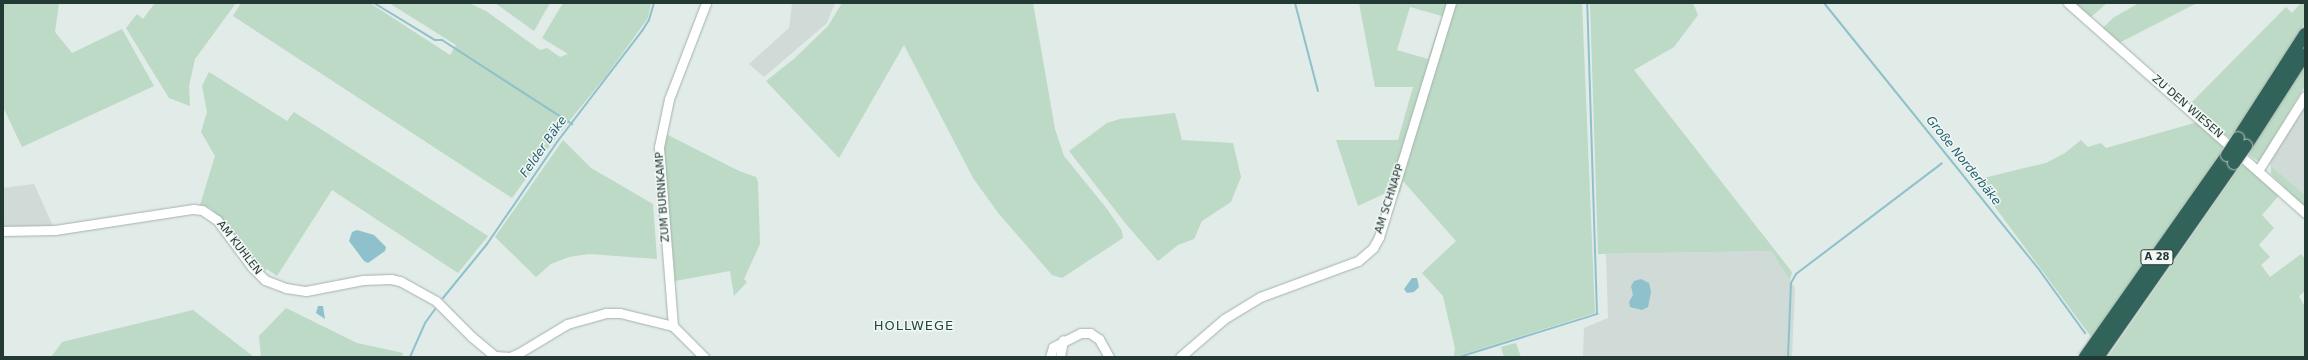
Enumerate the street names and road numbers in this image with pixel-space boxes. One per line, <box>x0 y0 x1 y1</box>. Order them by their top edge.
street label: ZU DEN WIESEN <box>2149 73 2225 141</box>
street label: ZUM BURNKAMP <box>653 151 673 243</box>
street label: AM SCHNAPP <box>1373 163 1407 235</box>
street label: AM KUHLEN <box>214 218 264 278</box>
road number: A 28 <box>2140 249 2174 265</box>

